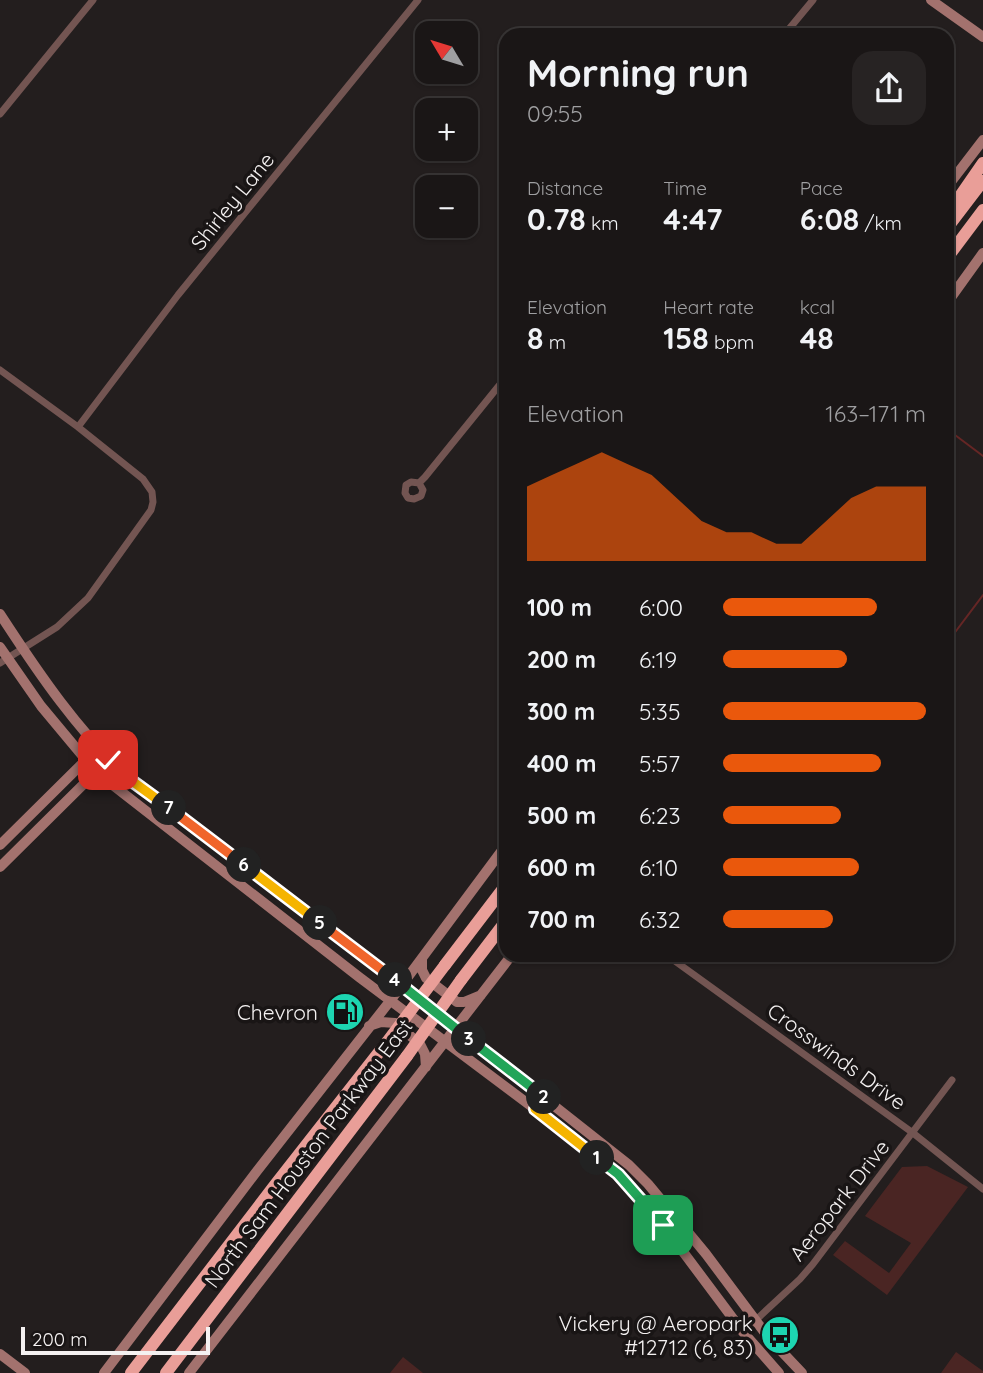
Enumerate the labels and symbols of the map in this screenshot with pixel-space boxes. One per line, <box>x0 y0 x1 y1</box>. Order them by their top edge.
north arrow <box>415 21 478 84</box>
street label: Shirley Lane <box>185 147 279 255</box>
pin <box>78 730 138 790</box>
pin: 7 <box>152 790 186 826</box>
pin: 6 <box>226 848 262 882</box>
pin: 5 <box>302 906 338 940</box>
pin: 4 <box>378 962 412 998</box>
fuel station icon: Chevron <box>324 991 366 1033</box>
street label: Crosswinds Drive <box>763 997 911 1115</box>
place label: Chevron <box>237 999 318 1025</box>
street label: North Sam Houston Parkway East <box>198 1013 418 1293</box>
pin: 3 <box>452 1021 486 1056</box>
pin: 2 <box>526 1080 562 1114</box>
street label: Aeropark Drive <box>784 1134 894 1266</box>
pin: 1 <box>580 1140 614 1176</box>
pin <box>633 1195 693 1255</box>
place label: Vickery @ Aeropark #12712 (6, 83) <box>559 1310 753 1360</box>
bus stop icon: Vickery @ Aeropark #12712 (6, 83) <box>759 1314 801 1356</box>
scale bar <box>21 1324 210 1356</box>

